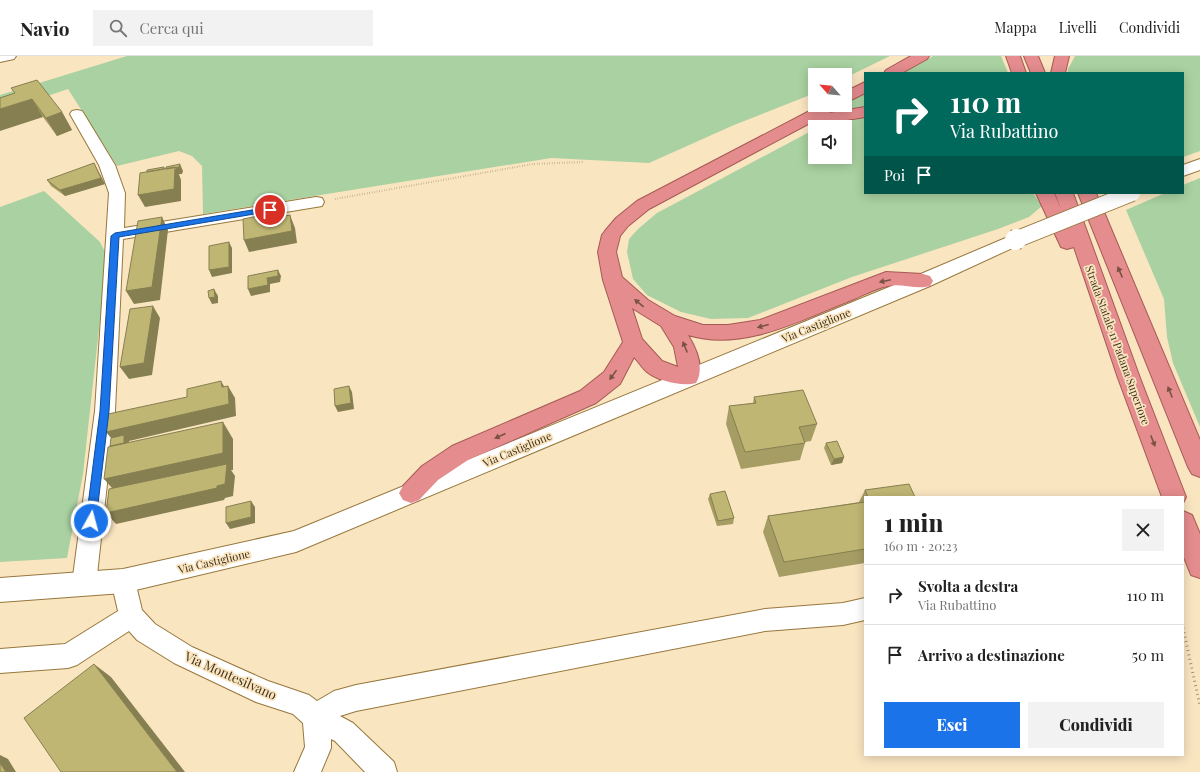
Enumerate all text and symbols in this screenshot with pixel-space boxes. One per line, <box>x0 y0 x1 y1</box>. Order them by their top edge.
search box <box>93 10 373 46</box>
text: Navio <box>20 15 69 41</box>
icon: search <box>107 17 129 39</box>
text: Cerca qui <box>139 18 204 38</box>
text: Mappa <box>994 18 1037 37</box>
text: Livelli <box>1059 18 1097 37</box>
text: Condividi <box>1119 18 1180 37</box>
north arrow <box>808 68 852 112</box>
map controls <box>808 68 852 164</box>
text: 110 m <box>950 83 1021 120</box>
icon: right <box>884 88 936 140</box>
text: Via Rubattino <box>950 119 1058 143</box>
button: sound <box>808 120 852 164</box>
icon: arrive <box>913 164 935 186</box>
text: Poi <box>884 165 905 185</box>
pin <box>253 193 287 227</box>
icon: arrive <box>259 199 281 221</box>
street label: Strada Statale 11 Padana Superiore <box>1082 263 1154 427</box>
one-way arrow <box>1117 266 1123 278</box>
one-way arrow <box>878 279 891 285</box>
one-way arrow <box>633 298 644 307</box>
street label: Via Castiglione <box>778 304 853 346</box>
one-way arrow <box>757 324 769 330</box>
one-way arrow <box>681 340 687 352</box>
one-way arrow <box>609 370 617 380</box>
one-way arrow <box>1166 386 1172 398</box>
street label: Via Castiglione <box>479 428 554 471</box>
one-way arrow <box>494 432 506 439</box>
one-way arrow <box>1150 435 1156 447</box>
position arrow <box>70 500 112 542</box>
text: 1 min <box>884 506 943 538</box>
button: close <box>1122 509 1164 551</box>
text: 160 m · 20:23 <box>884 537 958 554</box>
street label: Via Castiglione <box>176 545 252 577</box>
text: Svolta a destra <box>918 576 1018 596</box>
icon: right <box>884 584 906 606</box>
text: 110 m <box>1127 585 1164 605</box>
text: Via Rubattino <box>918 596 996 613</box>
icon: arrive <box>884 644 906 666</box>
text: Arrivo a destinazione <box>918 645 1065 665</box>
text: 50 m <box>1132 645 1164 665</box>
street label: Via Montesilvano <box>181 647 280 703</box>
button: Esci <box>884 702 1020 748</box>
button: Condividi <box>1028 702 1164 748</box>

